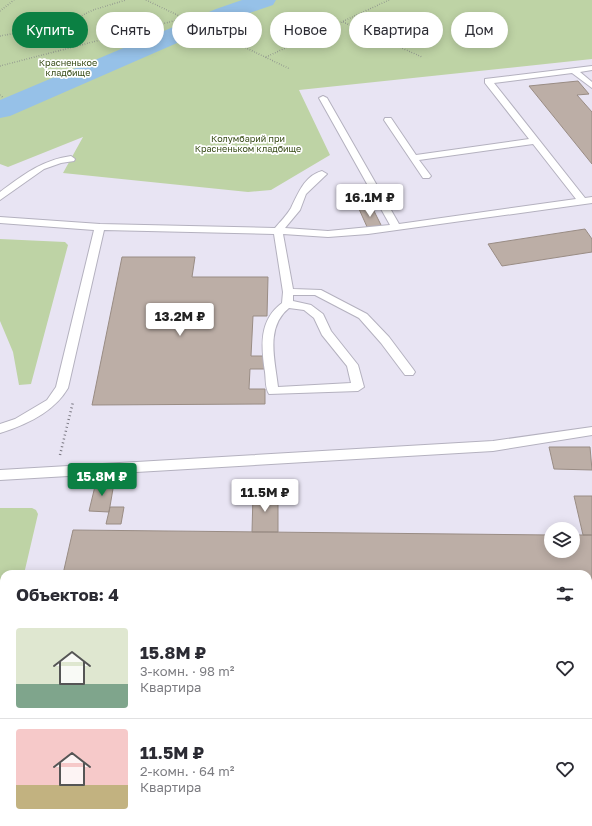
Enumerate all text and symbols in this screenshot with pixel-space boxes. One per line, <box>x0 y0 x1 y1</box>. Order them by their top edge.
chip: Купить <box>12 12 88 48</box>
chip: Снять <box>96 12 164 48</box>
chip: Фильтры <box>172 12 262 48</box>
chip: Новое <box>270 12 341 48</box>
chip: Квартира <box>349 12 443 48</box>
chip: Дом <box>451 12 508 48</box>
park label: Красненькое кладбище <box>39 57 97 78</box>
park label: Колумбарий при Красненьком кладбище <box>195 133 301 154</box>
pin: 16.1M ₽ <box>333 184 407 218</box>
text: 16.1M ₽ <box>345 189 395 205</box>
pin: 13.2M ₽ <box>143 303 217 337</box>
text: 13.2M ₽ <box>155 308 205 324</box>
pin: 15.8M ₽ <box>65 463 139 497</box>
text: 15.8M ₽ <box>77 468 127 484</box>
pin: 11.5M ₽ <box>228 479 302 513</box>
text: 11.5M ₽ <box>240 484 290 500</box>
map controls <box>544 522 580 558</box>
button: layers <box>544 522 580 558</box>
icon: filters <box>554 583 576 605</box>
text: Объектов: 4 <box>16 584 119 605</box>
text: 15.8M ₽ <box>140 642 206 663</box>
icon: home <box>48 644 96 692</box>
icon: heart <box>554 657 576 679</box>
text: 3-комн. · 98 m² <box>140 663 234 679</box>
text: Квартира <box>140 679 201 695</box>
text: 11.5M ₽ <box>140 742 204 763</box>
icon: home <box>48 745 96 793</box>
icon: heart <box>554 758 576 780</box>
text: 2-комн. · 64 m² <box>140 763 234 779</box>
text: Квартира <box>140 779 201 795</box>

